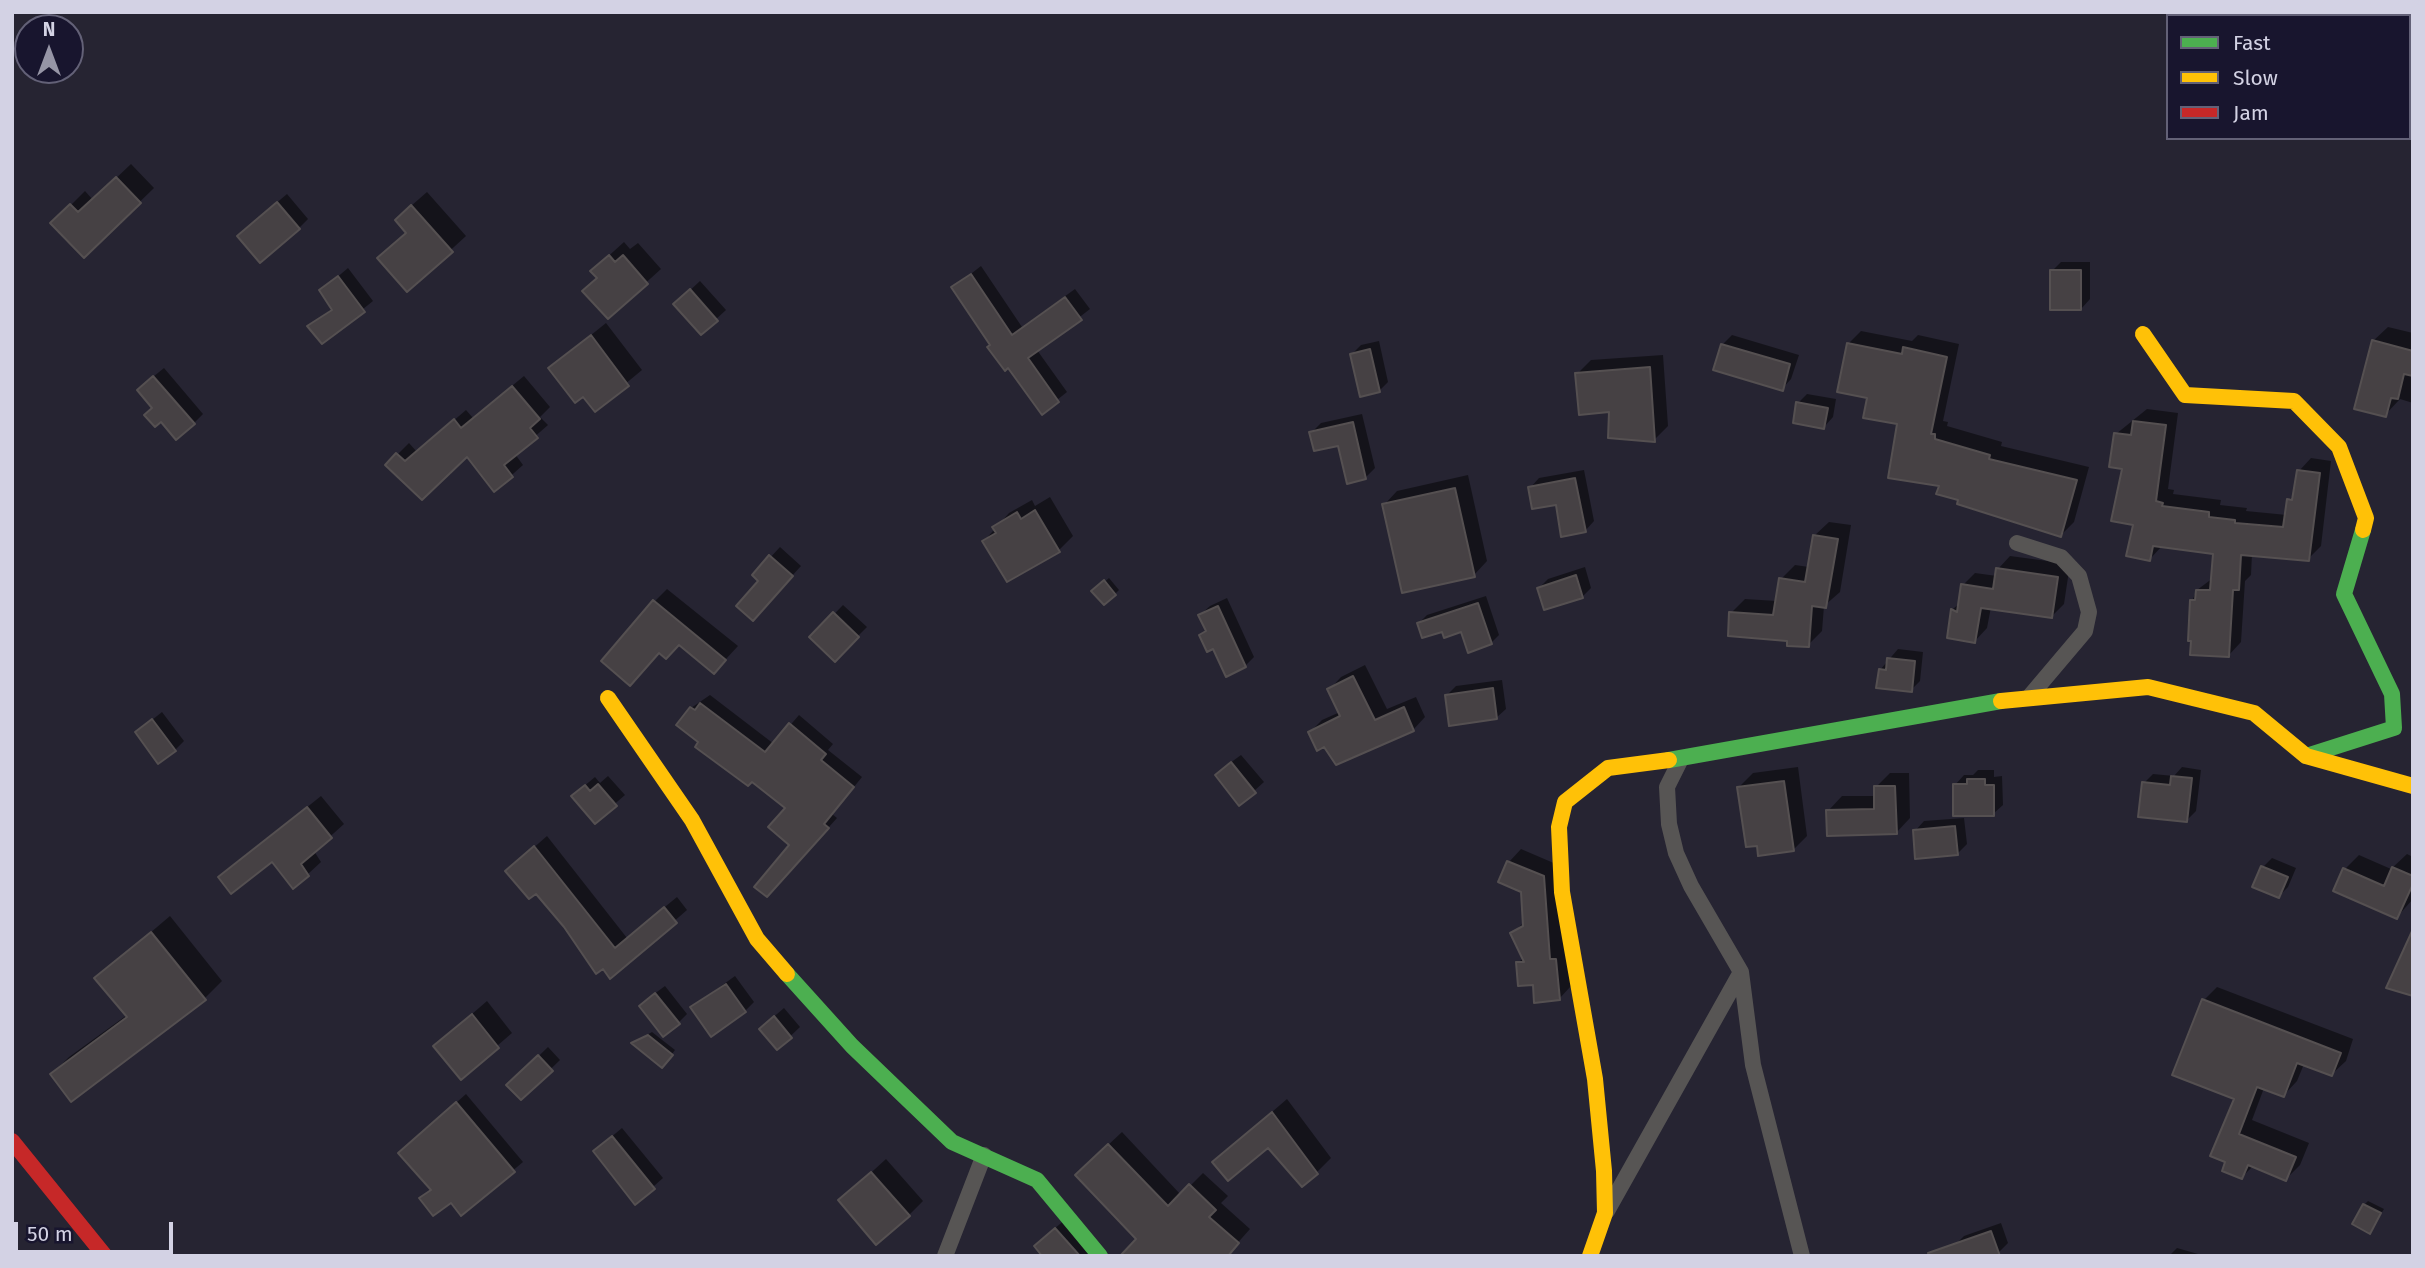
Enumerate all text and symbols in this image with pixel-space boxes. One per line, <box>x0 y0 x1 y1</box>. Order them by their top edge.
north arrow <box>14 14 84 84</box>
legend <box>2166 14 2411 140</box>
text: N <box>43 18 55 41</box>
text: Fast <box>2233 30 2271 56</box>
text: Slow <box>2233 65 2278 91</box>
text: Jam <box>2233 100 2269 126</box>
scale bar <box>18 1208 177 1252</box>
text: 50 m <box>27 1221 73 1247</box>

